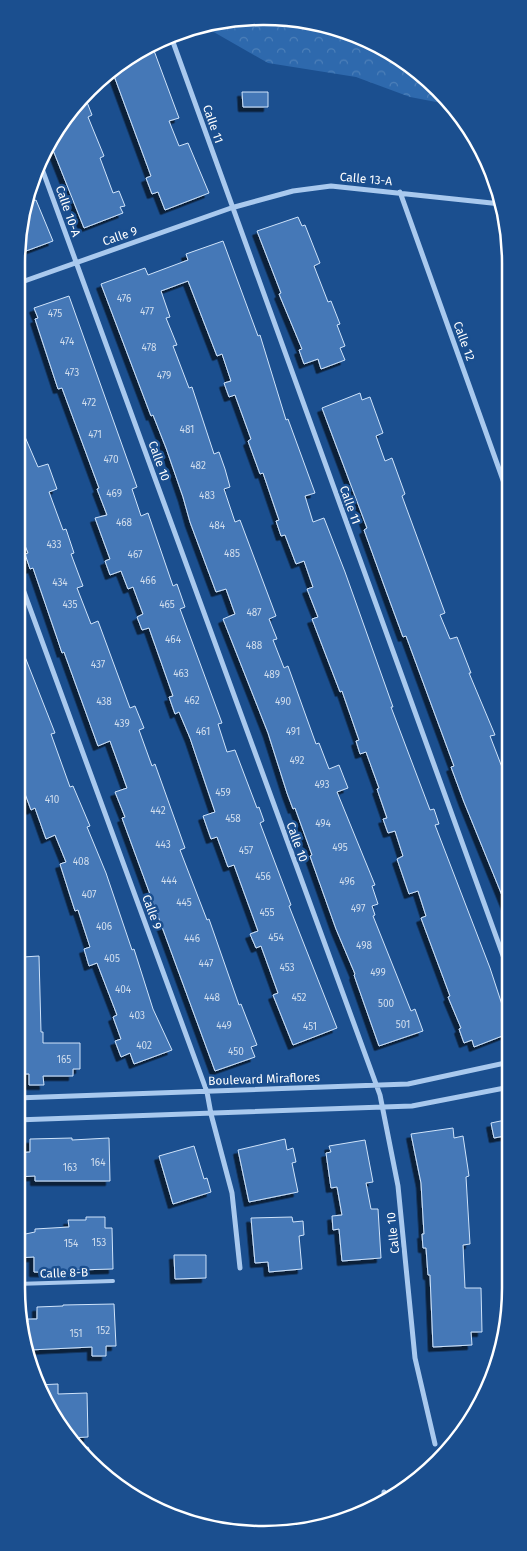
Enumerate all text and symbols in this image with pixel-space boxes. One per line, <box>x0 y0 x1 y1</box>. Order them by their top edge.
street label: Calle 11 <box>200 103 226 145</box>
street label: Calle 13-A <box>339 170 393 188</box>
street label: Calle 10-A <box>53 184 83 239</box>
street label: Calle 9 <box>101 224 139 248</box>
house number: 476 <box>117 293 131 305</box>
house number: 477 <box>140 306 155 318</box>
house number: 475 <box>48 308 62 320</box>
street label: Calle 12 <box>450 319 478 363</box>
house number: 474 <box>60 336 75 348</box>
house number: 478 <box>142 342 157 354</box>
house number: 473 <box>65 367 79 379</box>
house number: 479 <box>157 370 171 382</box>
house number: 472 <box>82 397 96 409</box>
house number: 481 <box>180 424 194 436</box>
house number: 471 <box>88 429 102 441</box>
street label: Calle 10 <box>145 439 173 483</box>
house number: 470 <box>104 454 119 466</box>
house number: 482 <box>190 460 206 472</box>
street label: Calle 11 <box>337 484 363 526</box>
house number: 469 <box>106 488 122 500</box>
house number: 483 <box>199 490 215 502</box>
house number: 468 <box>116 517 133 529</box>
house number: 484 <box>209 520 226 532</box>
house number: 433 <box>46 539 62 551</box>
house number: 485 <box>224 548 240 560</box>
house number: 467 <box>128 549 143 561</box>
house number: 466 <box>140 575 156 587</box>
house number: 434 <box>52 577 68 589</box>
house number: 435 <box>62 599 78 611</box>
house number: 465 <box>159 599 175 611</box>
house number: 487 <box>246 607 262 619</box>
house number: 464 <box>165 634 182 646</box>
house number: 488 <box>246 640 263 652</box>
house number: 437 <box>91 659 106 671</box>
house number: 463 <box>173 668 189 680</box>
house number: 489 <box>264 669 280 681</box>
house number: 462 <box>184 695 200 707</box>
house number: 438 <box>96 696 112 708</box>
house number: 490 <box>275 696 291 708</box>
house number: 439 <box>114 718 130 730</box>
house number: 461 <box>196 726 210 738</box>
house number: 491 <box>286 726 300 738</box>
house number: 492 <box>289 755 305 767</box>
house number: 493 <box>314 779 330 791</box>
house number: 459 <box>215 787 231 799</box>
house number: 410 <box>45 794 60 806</box>
house number: 442 <box>150 805 166 817</box>
house number: 458 <box>225 813 241 825</box>
house number: 494 <box>315 818 331 830</box>
street label: Calle 10 <box>283 820 311 864</box>
house number: 443 <box>155 839 171 851</box>
house number: 495 <box>332 842 348 854</box>
house number: 457 <box>239 845 254 857</box>
house number: 408 <box>73 856 90 868</box>
house number: 456 <box>255 871 271 883</box>
house number: 444 <box>161 875 178 887</box>
house number: 496 <box>339 876 355 888</box>
house number: 407 <box>81 889 97 901</box>
street label: Calle 9 <box>139 893 165 931</box>
house number: 445 <box>176 897 192 909</box>
house number: 497 <box>351 903 366 915</box>
house number: 455 <box>259 907 275 919</box>
house number: 406 <box>96 921 112 933</box>
house number: 454 <box>268 932 284 944</box>
house number: 446 <box>184 933 200 945</box>
house number: 498 <box>356 940 372 952</box>
house number: 405 <box>104 953 120 965</box>
house number: 447 <box>199 958 214 970</box>
house number: 453 <box>279 962 295 974</box>
house number: 499 <box>370 967 386 979</box>
house number: 404 <box>115 984 132 996</box>
house number: 448 <box>204 992 221 1004</box>
house number: 452 <box>291 992 307 1004</box>
house number: 500 <box>378 998 395 1010</box>
house number: 403 <box>129 1010 145 1022</box>
house number: 501 <box>396 1019 410 1031</box>
house number: 449 <box>216 1020 232 1032</box>
house number: 451 <box>303 1021 317 1033</box>
house number: 402 <box>136 1040 152 1052</box>
house number: 450 <box>228 1046 244 1058</box>
house number: 165 <box>57 1054 71 1066</box>
street label: Boulevard Miraflores <box>208 1070 321 1088</box>
house number: 164 <box>91 1157 106 1169</box>
house number: 163 <box>63 1162 77 1174</box>
street label: Calle 10 <box>384 1211 402 1254</box>
house number: 153 <box>92 1237 106 1249</box>
house number: 154 <box>64 1238 79 1250</box>
street label: Calle 8-B <box>40 1265 88 1281</box>
house number: 152 <box>96 1325 110 1337</box>
house number: 151 <box>69 1328 83 1340</box>

